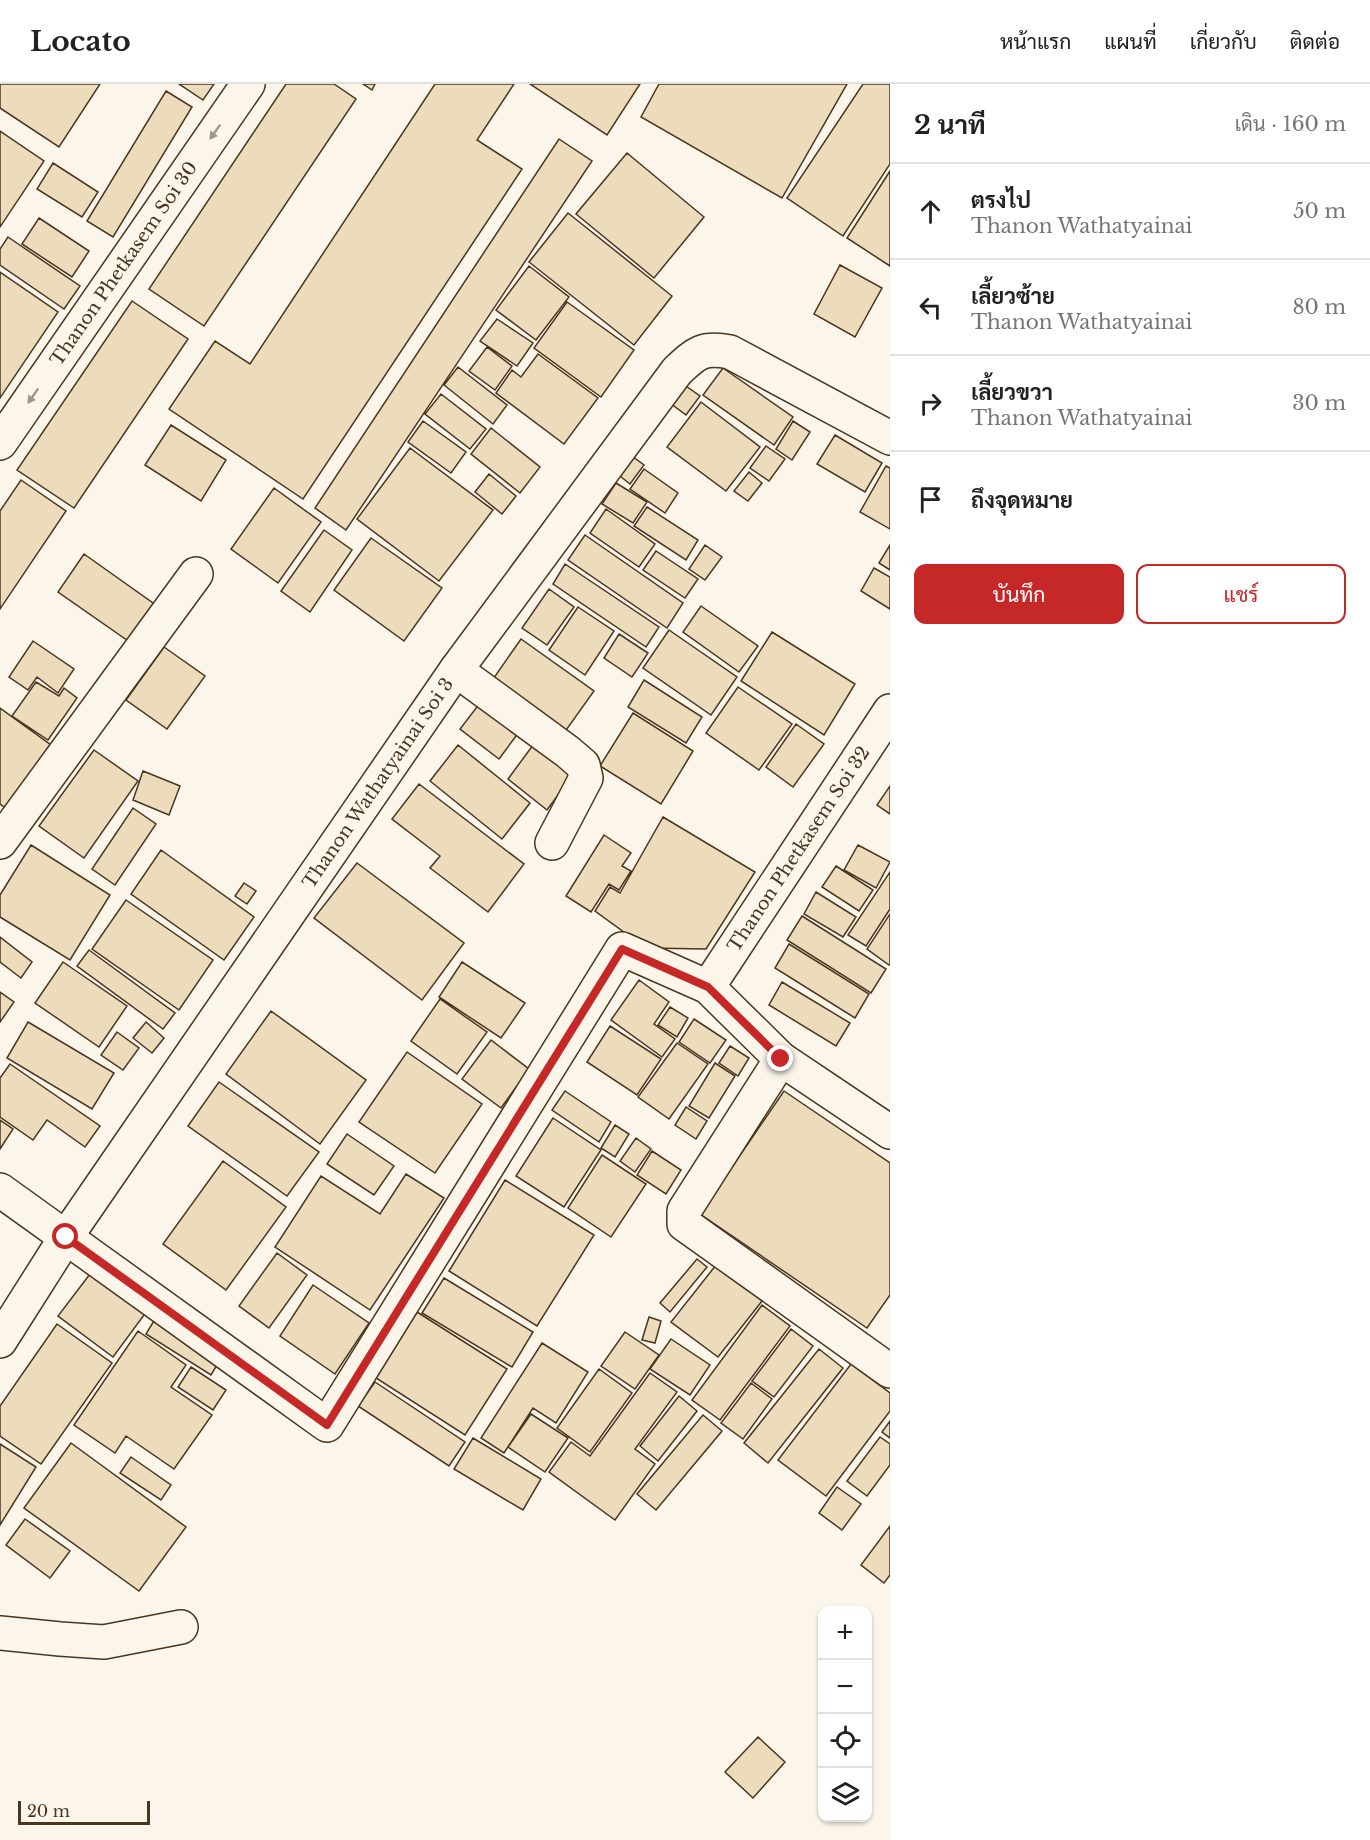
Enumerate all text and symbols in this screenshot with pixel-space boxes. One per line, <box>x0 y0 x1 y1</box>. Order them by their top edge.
text: Locato <box>30 24 131 59</box>
text: หน้าแรก <box>1000 29 1071 55</box>
text: แผนที่ <box>1104 29 1157 55</box>
text: เกี่ยวกับ <box>1190 29 1257 55</box>
text: ติดต่อ <box>1290 29 1340 55</box>
text: 2 นาที <box>914 109 986 141</box>
text: เดิน · 160 m <box>1235 112 1346 136</box>
one-way arrow <box>210 124 221 140</box>
street label: Thanon Phetkasem Soi 30 <box>46 157 202 370</box>
text: ตรงไป <box>971 187 1031 214</box>
icon: ahead <box>914 195 947 228</box>
text: 50 m <box>1293 199 1346 223</box>
text: Thanon Wathatyainai <box>971 214 1192 238</box>
text: เลี้ยวซ้าย <box>971 283 1055 310</box>
icon: left <box>914 291 947 324</box>
text: 80 m <box>1292 295 1346 319</box>
text: Thanon Wathatyainai <box>971 310 1192 334</box>
text: เลี้ยวขวา <box>971 379 1053 406</box>
icon: right <box>914 387 947 420</box>
one-way arrow <box>27 388 39 404</box>
text: 30 m <box>1292 391 1346 415</box>
text: Thanon Wathatyainai <box>971 406 1192 430</box>
icon: arrive <box>914 483 947 516</box>
text: ถึงจุดหมาย <box>971 487 1073 514</box>
button: บันทึก <box>914 564 1124 624</box>
button: แชร์ <box>1136 564 1346 624</box>
street label: Thanon Wathatyainai Soi 3 <box>298 674 458 893</box>
street label: Thanon Phetkasem Soi 32 <box>723 742 874 956</box>
route end <box>767 1045 793 1071</box>
route start <box>52 1223 78 1249</box>
map controls <box>818 1606 872 1822</box>
button: + <box>818 1606 872 1660</box>
button: − <box>818 1660 872 1714</box>
button: locate <box>818 1714 872 1768</box>
button: layers <box>818 1768 872 1822</box>
scale bar <box>18 1798 150 1826</box>
text: 20 m <box>27 1801 70 1821</box>

